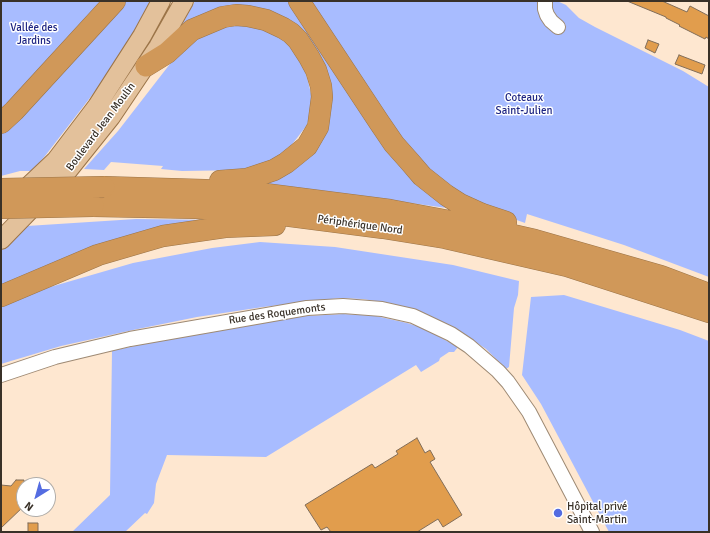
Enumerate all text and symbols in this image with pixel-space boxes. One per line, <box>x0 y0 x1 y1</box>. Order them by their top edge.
park label: Vallée des Jardins <box>10 21 58 47</box>
street label: Boulevard Jean Moulin <box>64 80 138 174</box>
park label: Coteaux Saint-Julien <box>496 91 552 117</box>
street label: Périphérique Nord <box>317 212 403 238</box>
street label: Rue des Roquemonts <box>228 301 326 327</box>
north arrow <box>16 477 56 517</box>
text: N <box>22 499 36 514</box>
place label: Hôpital privé Saint-Martin <box>567 500 627 526</box>
marker: Hôpital privé Saint-Martin <box>552 507 564 519</box>

